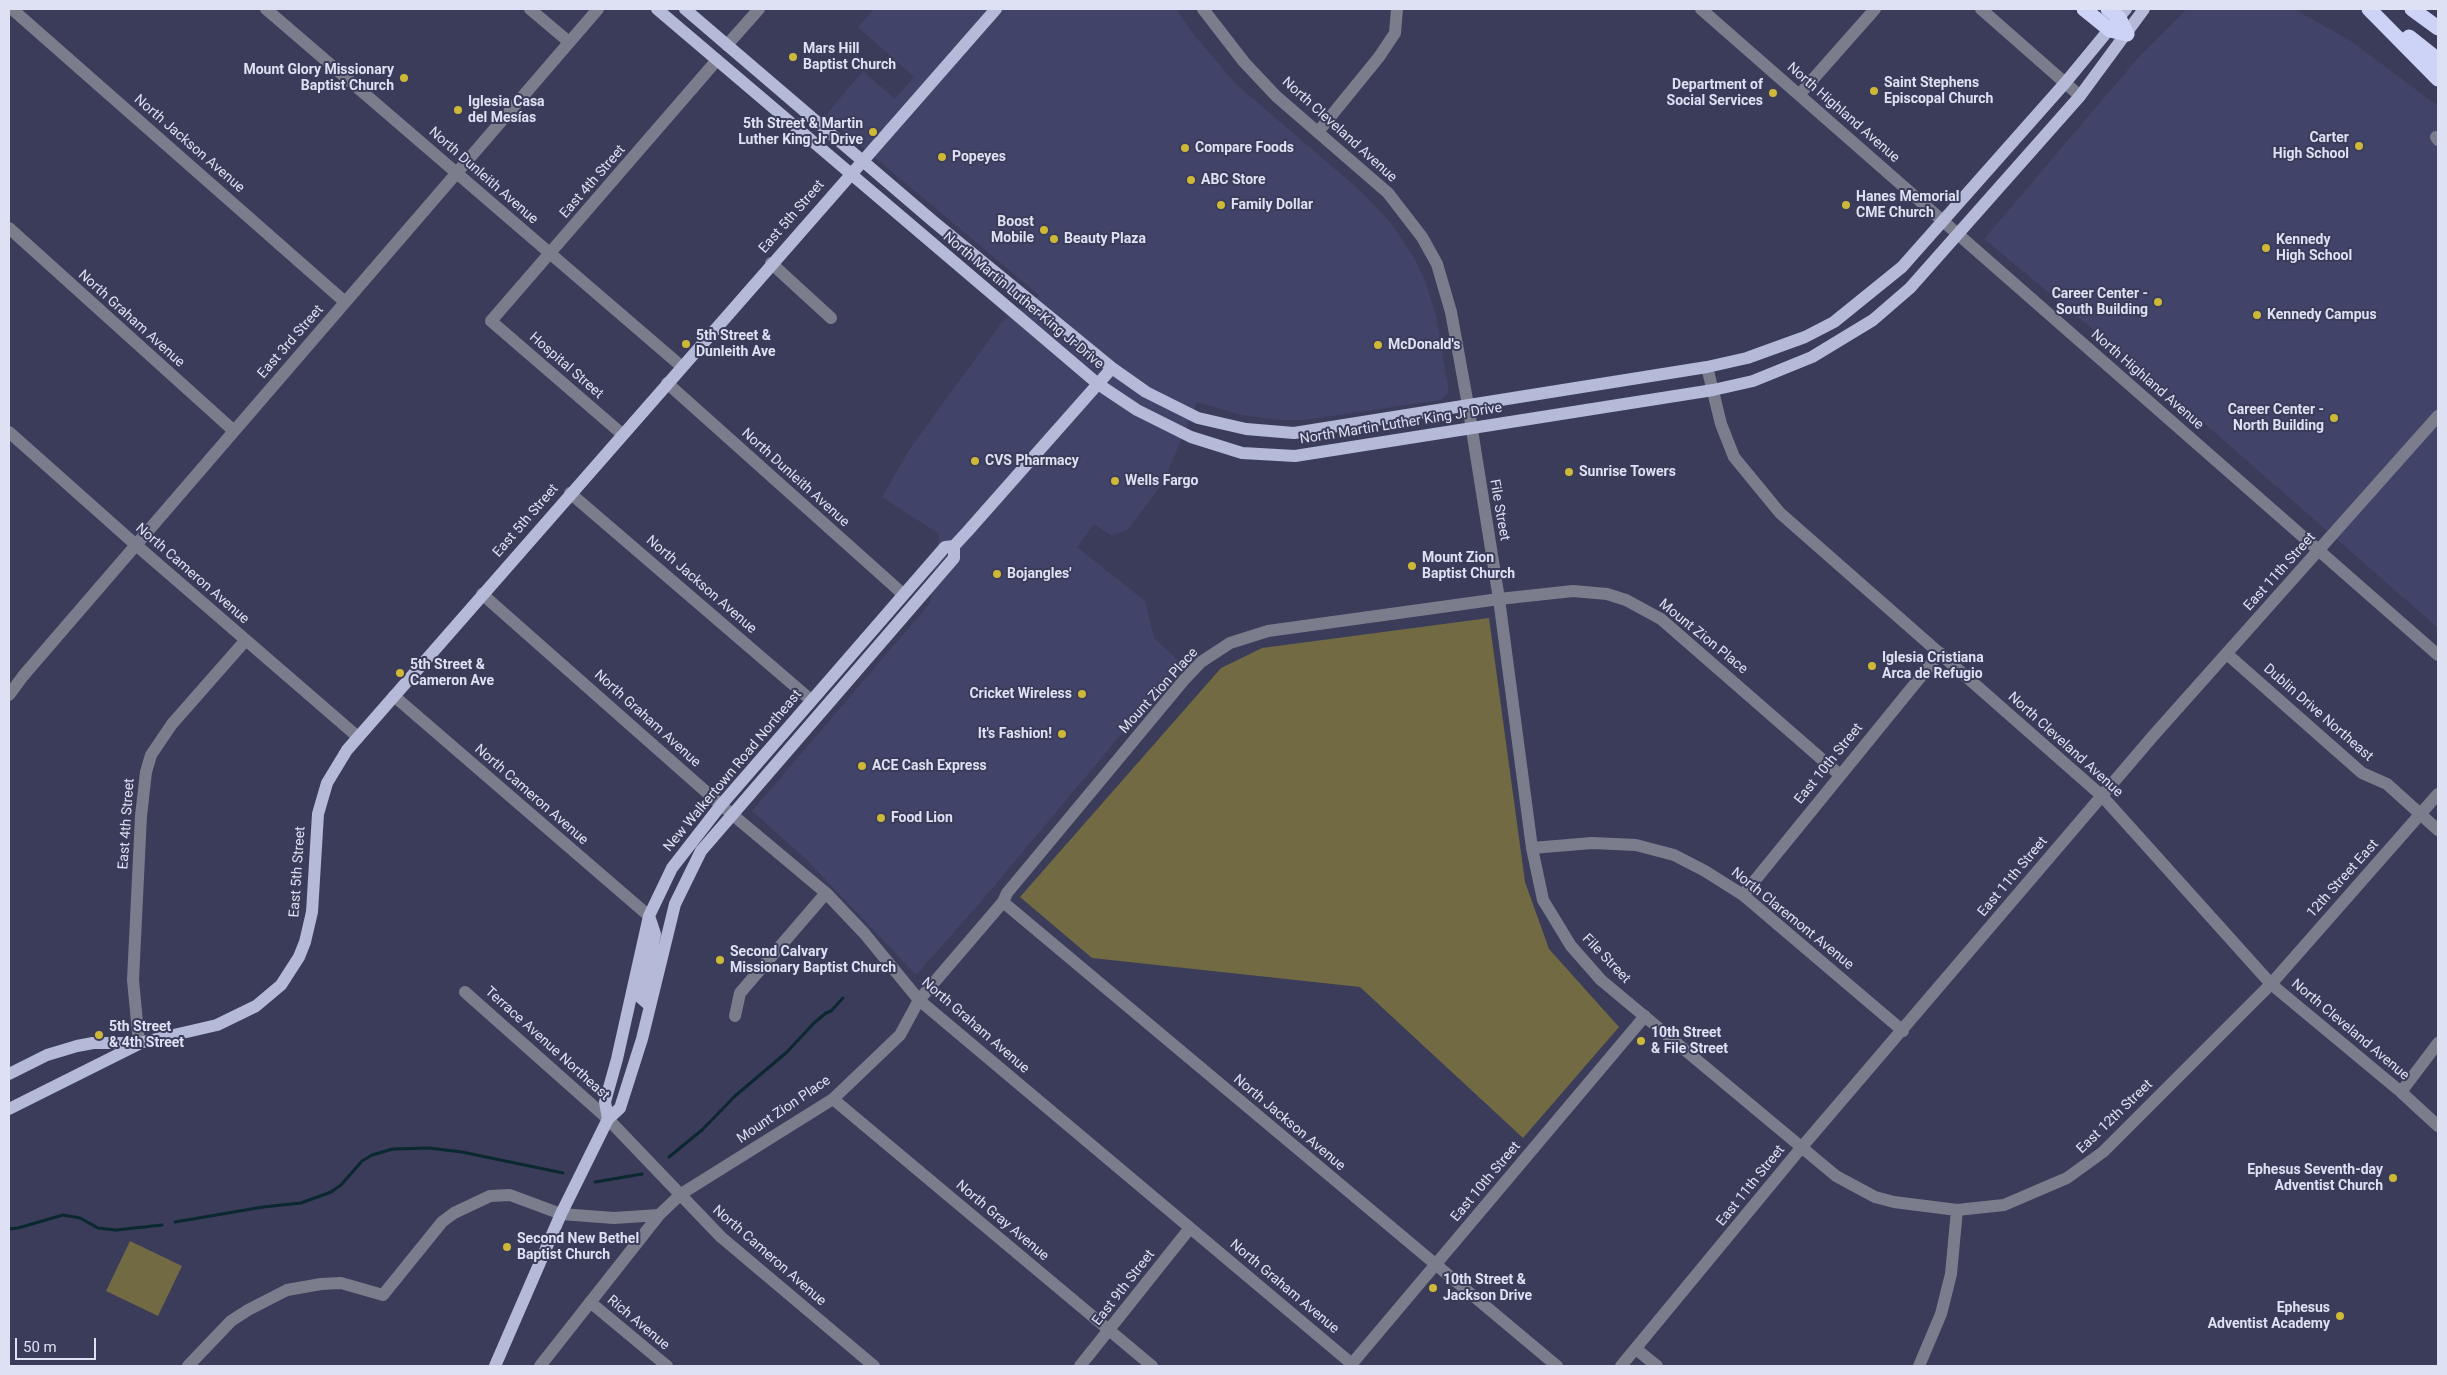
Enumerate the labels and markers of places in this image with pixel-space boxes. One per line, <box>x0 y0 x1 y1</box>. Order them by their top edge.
place label: Mars Hill Baptist Church <box>803 41 896 74</box>
marker: Mars Hill Baptist Church <box>787 51 799 63</box>
place label: Mount Glory Missionary Baptist Church <box>243 62 394 94</box>
marker: Mount Glory Missionary Baptist Church <box>398 72 410 84</box>
place label: Saint Stephens Episcopal Church <box>1884 75 1993 108</box>
place label: Department of Social Services <box>1667 77 1763 110</box>
marker: Saint Stephens Episcopal Church <box>1868 85 1880 97</box>
marker: Department of Social Services <box>1767 87 1779 99</box>
place label: Iglesia Casa del Mesías <box>468 94 545 126</box>
marker: Iglesia Casa del Mesías <box>452 104 464 116</box>
place label: 5th Street & Martin Luther King Jr Drive <box>738 116 863 148</box>
marker: 5th Street & Martin Luther King Jr Drive <box>867 126 879 138</box>
place label: Carter High School <box>2273 130 2349 162</box>
place label: Compare Foods <box>1195 140 1294 156</box>
marker: Carter High School <box>2353 140 2365 152</box>
marker: Compare Foods <box>1179 142 1191 154</box>
place label: Popeyes <box>952 149 1006 165</box>
marker: Popeyes <box>936 151 948 163</box>
place label: ABC Store <box>1201 172 1266 188</box>
marker: ABC Store <box>1185 174 1197 186</box>
place label: Hanes Memorial CME Church <box>1856 189 1959 222</box>
place label: Family Dollar <box>1231 197 1313 213</box>
marker: Family Dollar <box>1215 199 1227 211</box>
marker: Hanes Memorial CME Church <box>1840 199 1852 211</box>
place label: Boost Mobile <box>991 214 1034 246</box>
marker: Boost Mobile <box>1038 224 1050 236</box>
place label: Beauty Plaza <box>1064 231 1146 247</box>
place label: Kennedy High School <box>2276 232 2352 264</box>
marker: Beauty Plaza <box>1048 233 1060 245</box>
marker: Kennedy High School <box>2260 242 2272 254</box>
place label: Career Center - South Building <box>2052 286 2148 318</box>
marker: Career Center - South Building <box>2152 296 2164 308</box>
place label: Kennedy Campus <box>2267 307 2377 323</box>
marker: Kennedy Campus <box>2251 309 2263 321</box>
place label: 5th Street & Dunleith Ave <box>696 328 775 361</box>
place label: McDonald's <box>1388 337 1460 353</box>
marker: 5th Street & Dunleith Ave <box>680 338 692 350</box>
marker: McDonald's <box>1372 339 1384 351</box>
place label: Career Center - North Building <box>2228 402 2324 434</box>
marker: Career Center - North Building <box>2328 412 2340 424</box>
place label: CVS Pharmacy <box>985 453 1079 469</box>
marker: CVS Pharmacy <box>969 455 981 467</box>
place label: Sunrise Towers <box>1579 464 1676 480</box>
marker: Sunrise Towers <box>1563 466 1575 478</box>
place label: Wells Fargo <box>1125 473 1199 489</box>
marker: Wells Fargo <box>1109 475 1121 487</box>
place label: Mount Zion Baptist Church <box>1422 550 1515 582</box>
marker: Mount Zion Baptist Church <box>1406 560 1418 572</box>
place label: Bojangles' <box>1007 566 1072 582</box>
marker: Bojangles' <box>991 568 1003 580</box>
place label: Iglesia Cristiana Arca de Refugio <box>1882 650 1984 682</box>
place label: 5th Street & Cameron Ave <box>410 657 494 690</box>
marker: Iglesia Cristiana Arca de Refugio <box>1866 660 1878 672</box>
marker: 5th Street & Cameron Ave <box>394 667 406 679</box>
place label: Cricket Wireless <box>969 686 1072 702</box>
marker: Cricket Wireless <box>1076 688 1088 700</box>
place label: It's Fashion! <box>978 726 1052 742</box>
marker: It's Fashion! <box>1056 728 1068 740</box>
place label: ACE Cash Express <box>872 758 987 774</box>
marker: ACE Cash Express <box>856 760 868 772</box>
place label: Food Lion <box>891 810 953 826</box>
marker: Food Lion <box>875 812 887 824</box>
place label: Second Calvary Missionary Baptist Church <box>730 944 896 976</box>
marker: Second Calvary Missionary Baptist Church <box>714 954 726 966</box>
place label: 5th Street & 4th Street <box>109 1019 184 1052</box>
place label: 10th Street & File Street <box>1651 1025 1728 1058</box>
marker: 5th Street & 4th Street <box>93 1029 105 1041</box>
marker: 10th Street & File Street <box>1635 1035 1647 1047</box>
place label: Ephesus Seventh-day Adventist Church <box>2247 1162 2383 1194</box>
marker: Ephesus Seventh-day Adventist Church <box>2387 1172 2399 1184</box>
place label: Second New Bethel Baptist Church <box>517 1231 639 1264</box>
marker: Second New Bethel Baptist Church <box>501 1241 513 1253</box>
place label: 10th Street & Jackson Drive <box>1443 1272 1532 1304</box>
marker: 10th Street & Jackson Drive <box>1427 1282 1439 1294</box>
place label: Ephesus Adventist Academy <box>2208 1300 2330 1332</box>
marker: Ephesus Adventist Academy <box>2334 1310 2346 1322</box>

